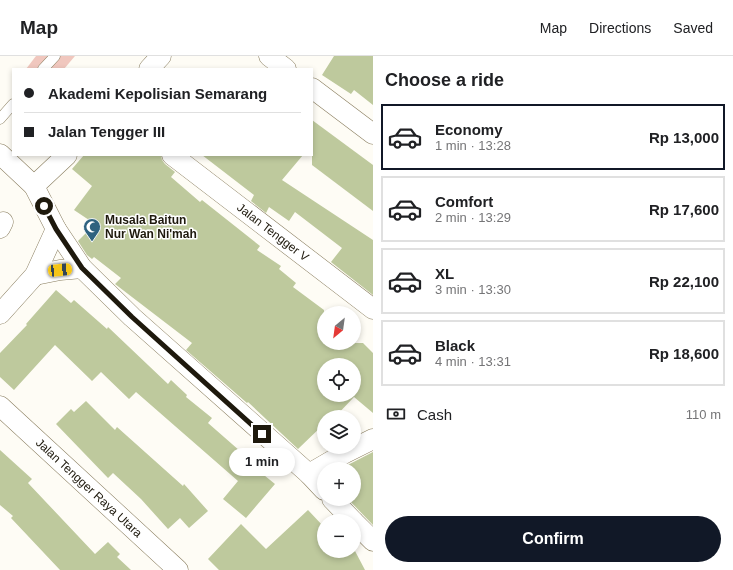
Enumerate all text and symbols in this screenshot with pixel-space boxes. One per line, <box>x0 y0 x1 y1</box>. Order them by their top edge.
text: Map <box>20 17 58 38</box>
text: Map <box>540 20 567 36</box>
text: Directions <box>589 20 651 36</box>
text: Saved <box>673 20 713 36</box>
text: Choose a ride <box>385 70 504 90</box>
text: Akademi Kepolisian Semarang <box>48 85 267 102</box>
icon: car <box>387 119 423 155</box>
text: Economy <box>435 121 503 138</box>
text: Jalan Tengger III <box>48 123 165 140</box>
text: Rp 13,000 <box>649 129 719 146</box>
text: 1 min · 13:28 <box>435 138 511 153</box>
icon: car <box>387 191 423 227</box>
text: Comfort <box>435 193 493 210</box>
route start <box>35 197 53 215</box>
street label: Jalan Tengger V <box>234 200 311 264</box>
text: Rp 17,600 <box>649 201 719 218</box>
text: 2 min · 13:29 <box>435 210 511 225</box>
place label: Musala Baitun Nur Wan Ni'mah <box>105 213 197 241</box>
mosque icon: Musala Baitun Nur Wan Ni'mah <box>82 217 102 242</box>
car <box>47 263 73 277</box>
icon: car <box>387 263 423 299</box>
text: XL <box>435 265 454 282</box>
text: Rp 22,100 <box>649 273 719 290</box>
text: 3 min · 13:30 <box>435 282 511 297</box>
north arrow <box>317 306 361 350</box>
map controls <box>317 306 361 558</box>
icon: car <box>387 335 423 371</box>
text: Black <box>435 337 475 354</box>
text: Rp 18,600 <box>649 345 719 362</box>
text: 4 min · 13:31 <box>435 354 511 369</box>
button: locate <box>317 358 361 402</box>
icon: cash <box>385 403 407 425</box>
text: Cash <box>417 406 452 423</box>
text: 110 m <box>686 407 721 422</box>
button: layers <box>317 410 361 454</box>
route end <box>253 425 271 443</box>
street label: Jalan Tengger Raya Utara <box>33 436 145 541</box>
callout: 1 min <box>229 448 295 476</box>
text: 1 min <box>245 454 279 469</box>
button: + <box>317 462 361 506</box>
button: − <box>317 514 361 558</box>
button: Confirm <box>385 516 721 562</box>

